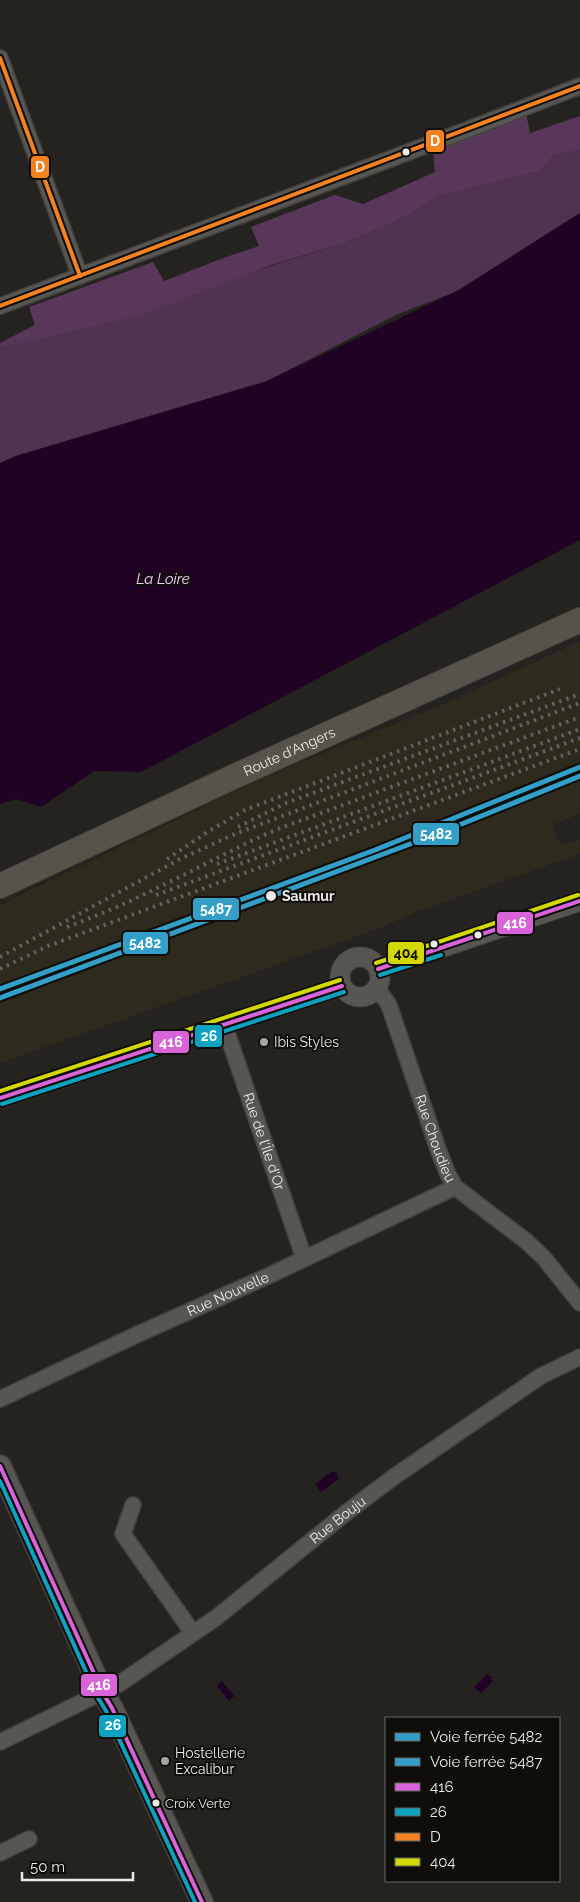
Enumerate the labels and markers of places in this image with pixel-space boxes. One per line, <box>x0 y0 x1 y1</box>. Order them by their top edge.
unlabelled marker <box>401 147 411 157</box>
place label: Saumur <box>282 888 335 904</box>
marker: Saumur <box>264 889 278 903</box>
unlabelled marker <box>473 930 483 940</box>
unlabelled marker <box>429 939 439 949</box>
place label: Ibis Styles <box>274 1034 339 1050</box>
marker: Ibis Styles <box>258 1036 270 1048</box>
place label: Hostellerie Excalibur <box>175 1745 245 1777</box>
marker: Hostellerie Excalibur <box>159 1755 171 1767</box>
place label: Croix Verte <box>165 1796 231 1811</box>
marker: Croix Verte <box>151 1798 161 1808</box>

